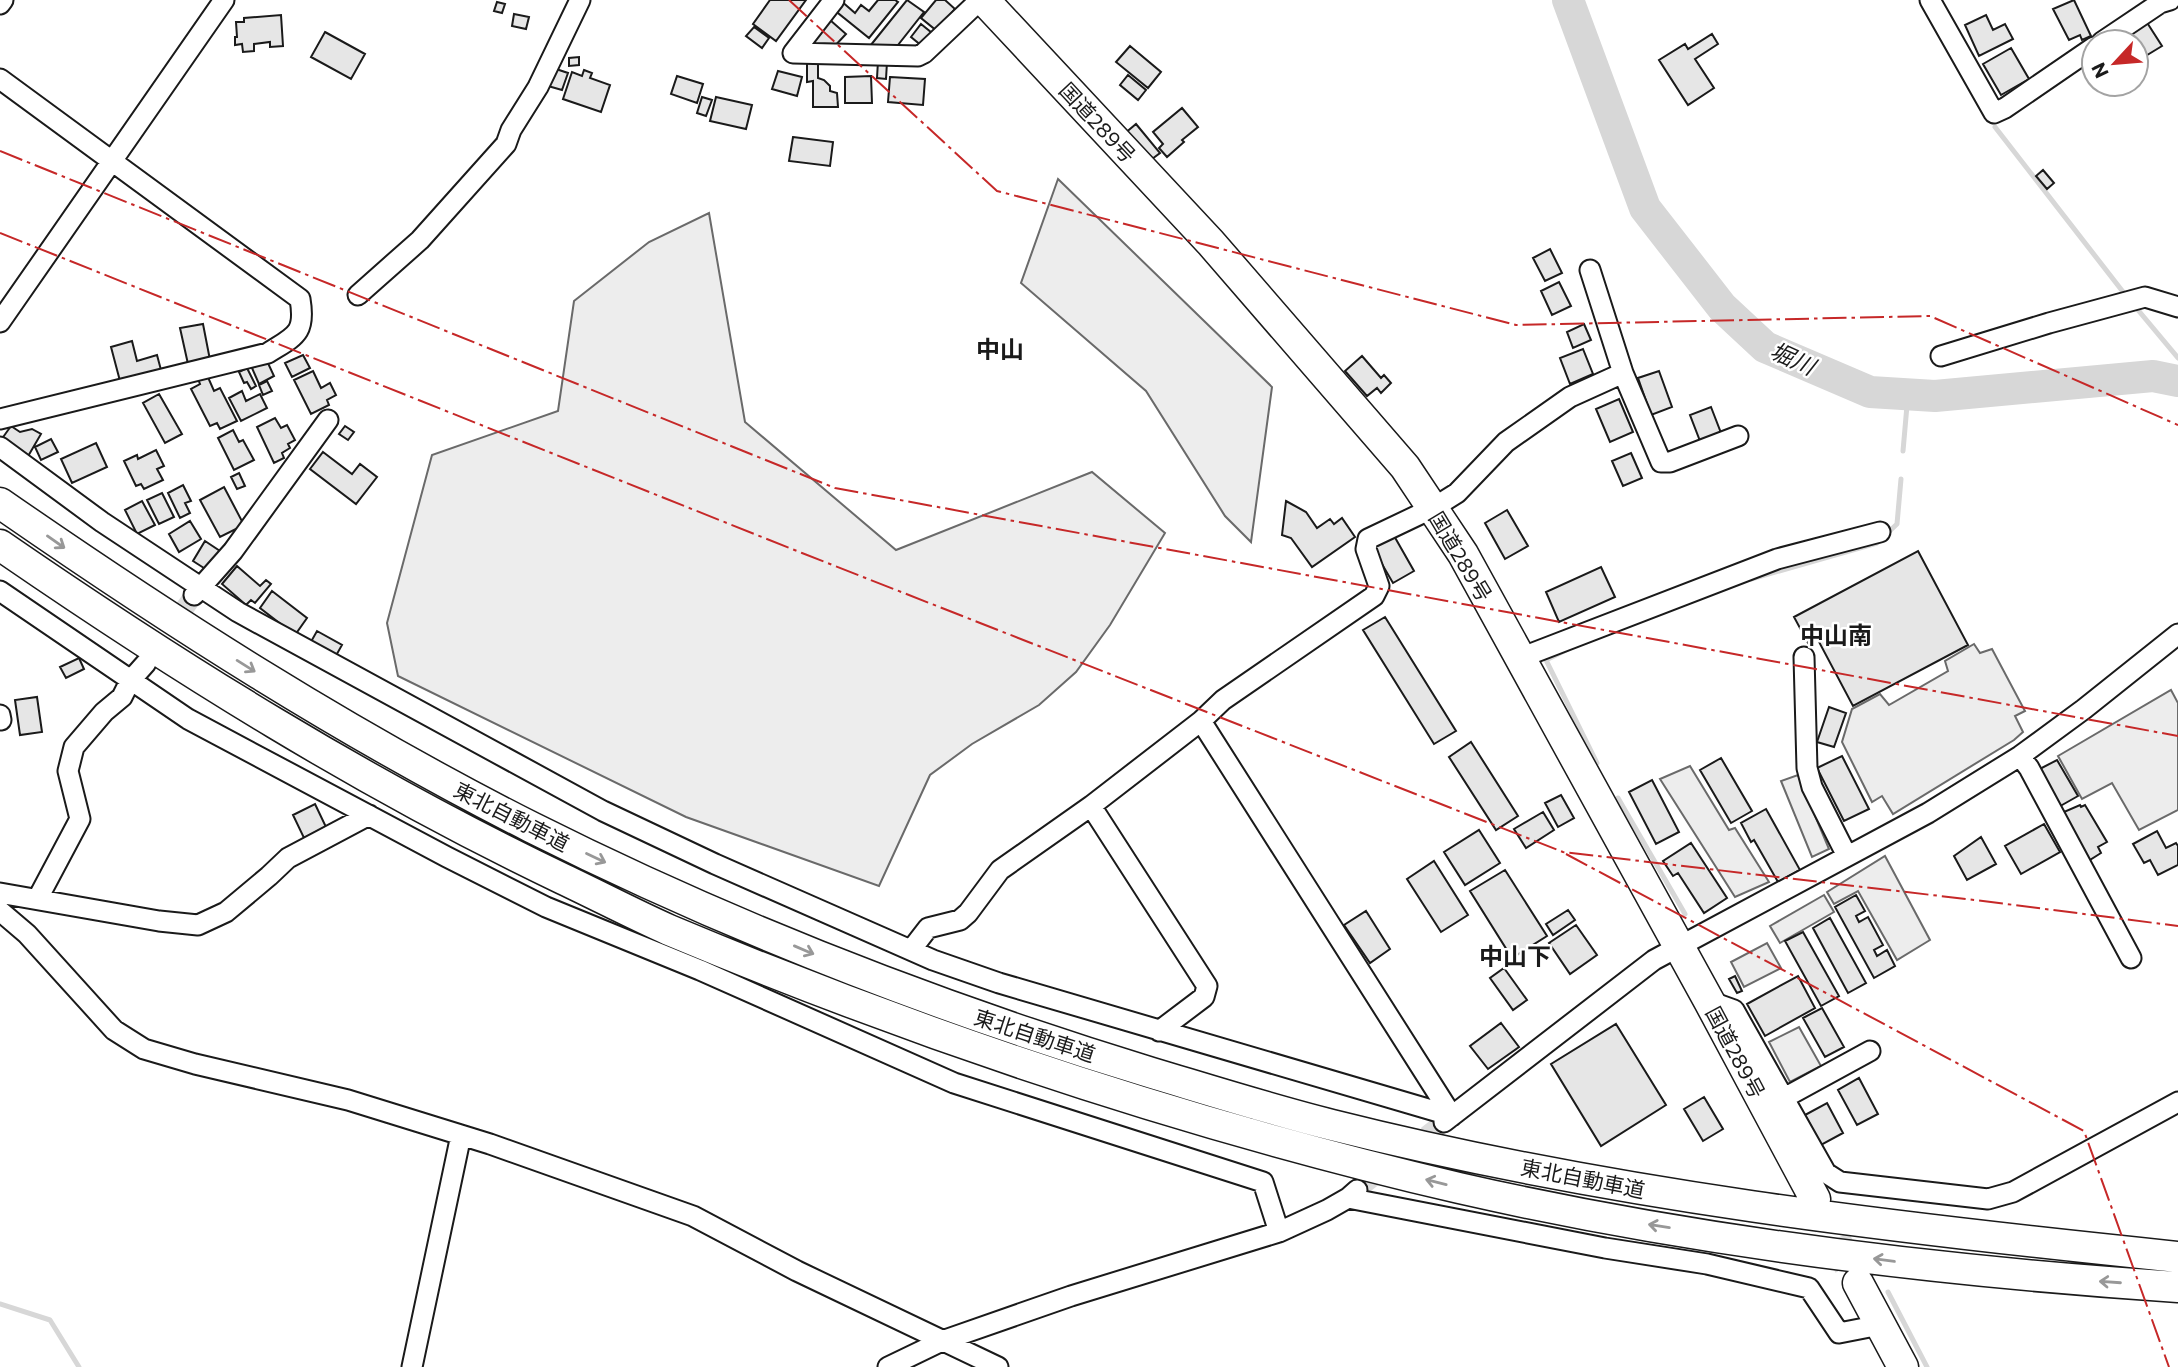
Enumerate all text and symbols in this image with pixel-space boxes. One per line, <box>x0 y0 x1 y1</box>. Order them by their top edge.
north arrow <box>2080 28 2150 98</box>
text: N <box>2086 59 2113 82</box>
street label: 国道289号 <box>1055 77 1141 167</box>
district label: 中山 <box>976 334 1024 363</box>
water label: 堀川 <box>1766 336 1822 381</box>
street label: 国道289号 <box>1425 507 1497 605</box>
one-way arrow <box>46 535 65 549</box>
district label: 中山南 <box>1800 620 1872 649</box>
one-way arrow <box>236 660 256 674</box>
street label: 東北自動車道 <box>450 776 574 856</box>
one-way arrow <box>585 852 606 865</box>
district label: 中山下 <box>1479 941 1551 970</box>
one-way arrow <box>793 944 815 957</box>
street label: 国道289号 <box>1701 1002 1771 1102</box>
street label: 東北自動車道 <box>971 1004 1099 1066</box>
street label: 東北自動車道 <box>1519 1154 1647 1202</box>
one-way arrow <box>1425 1175 1447 1188</box>
one-way arrow <box>1648 1219 1670 1232</box>
one-way arrow <box>1873 1253 1895 1266</box>
one-way arrow <box>2099 1276 2122 1289</box>

